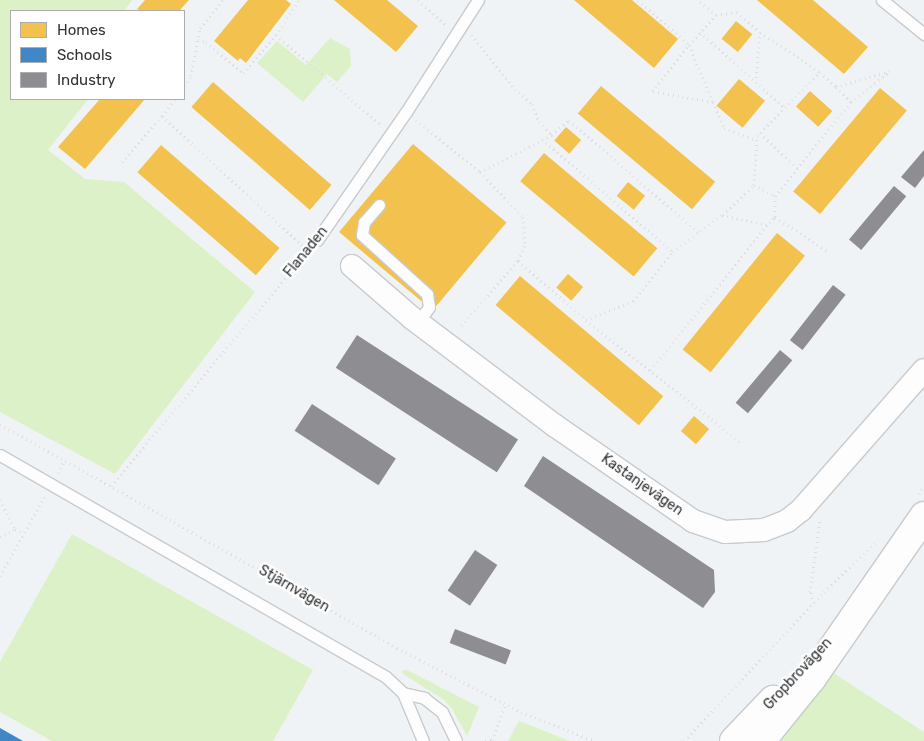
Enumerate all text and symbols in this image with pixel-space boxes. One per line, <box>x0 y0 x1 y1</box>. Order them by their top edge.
legend <box>10 10 185 100</box>
text: Homes <box>57 21 106 39</box>
text: Schools <box>57 46 112 64</box>
text: Industry <box>57 71 116 89</box>
street label: Flanaden <box>281 223 331 281</box>
street label: Kastanjevägen <box>598 451 686 519</box>
street label: Stjärnvägen <box>256 562 332 616</box>
street label: Gropbrovägen <box>760 635 836 713</box>

